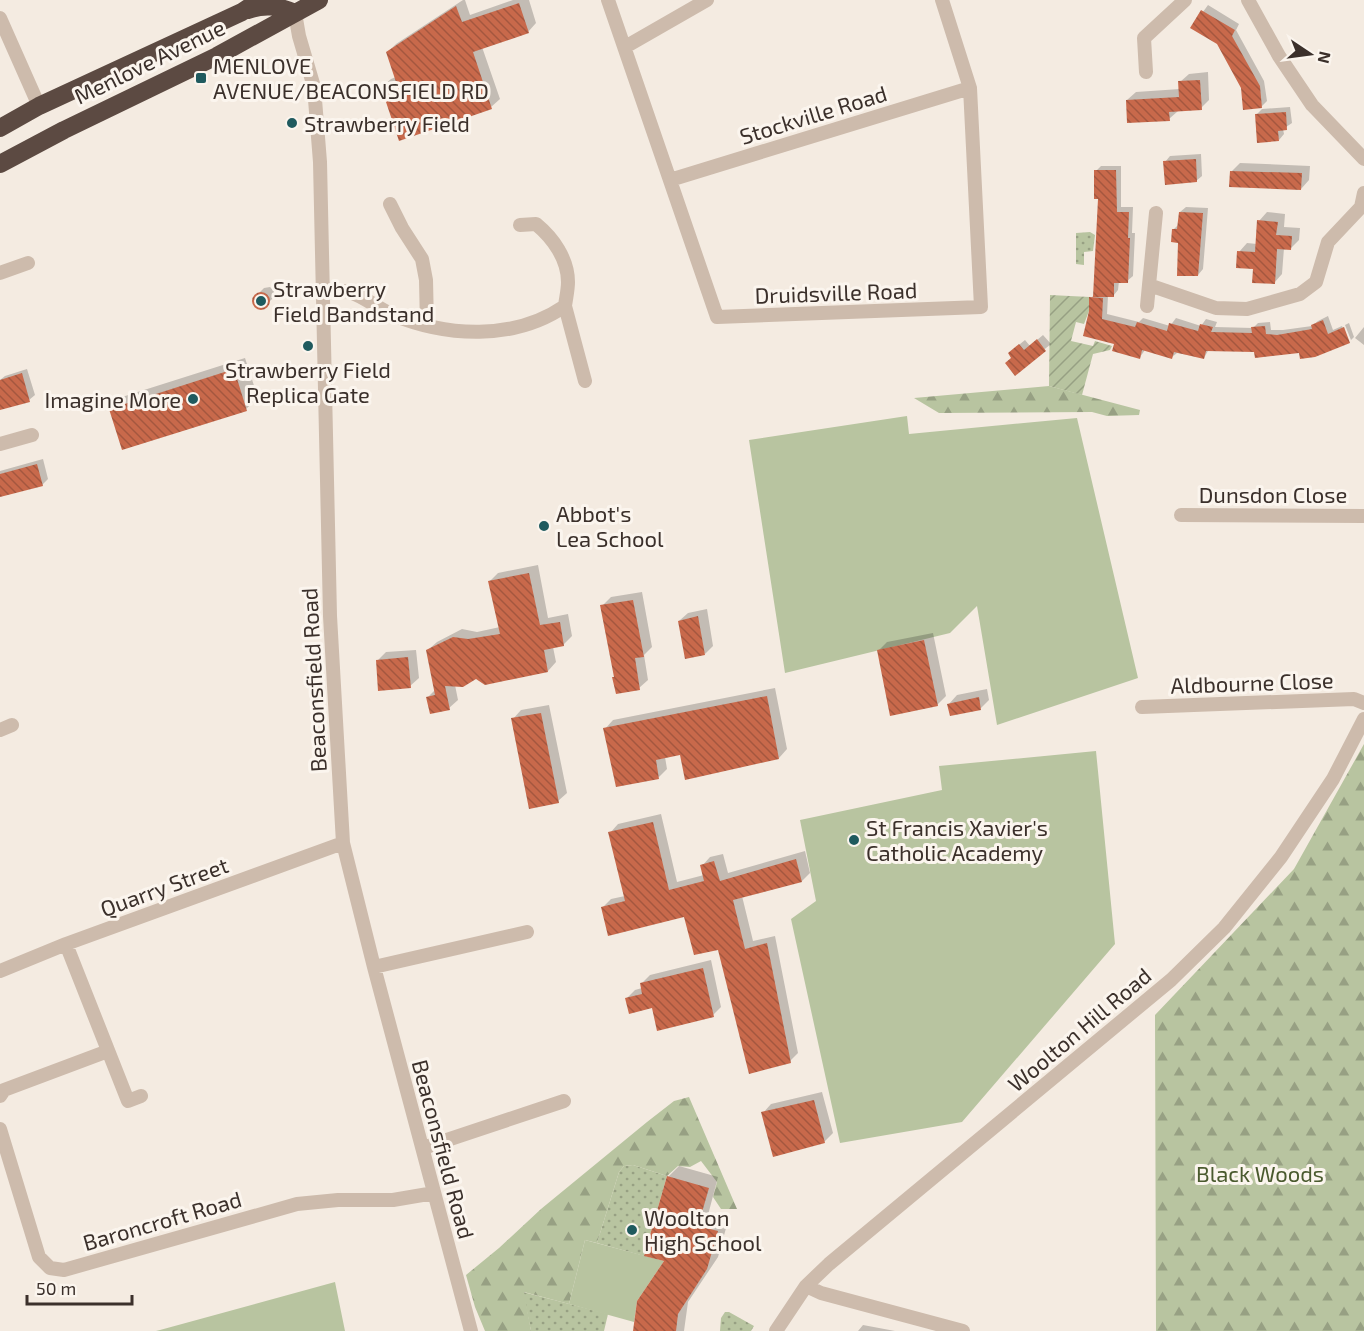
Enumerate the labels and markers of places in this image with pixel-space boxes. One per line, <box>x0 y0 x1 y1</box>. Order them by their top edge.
place label: MENLOVE AVENUE/BEACONSFIELD RD <box>213 52 489 103</box>
marker: MENLOVE AVENUE/BEACONSFIELD RD <box>194 71 208 85</box>
place label: Strawberry Field <box>304 110 470 136</box>
marker: Strawberry Field <box>285 116 299 130</box>
place label: Strawberry Field Bandstand <box>273 275 434 326</box>
marker: Strawberry Field Bandstand <box>254 294 268 308</box>
marker: Strawberry Field Replica Gate <box>301 339 315 353</box>
place label: Strawberry Field Replica Gate <box>225 356 391 407</box>
place label: Imagine More <box>45 386 181 412</box>
marker: Imagine More <box>186 392 200 406</box>
place label: Abbot's Lea School <box>556 500 664 551</box>
marker: Abbot's Lea School <box>537 519 551 533</box>
place label: St Francis Xavier's Catholic Academy <box>866 814 1048 865</box>
marker: St Francis Xavier's Catholic Academy <box>847 833 861 847</box>
place label: Woolton High School <box>644 1204 762 1255</box>
marker: Woolton High School <box>625 1223 639 1237</box>

